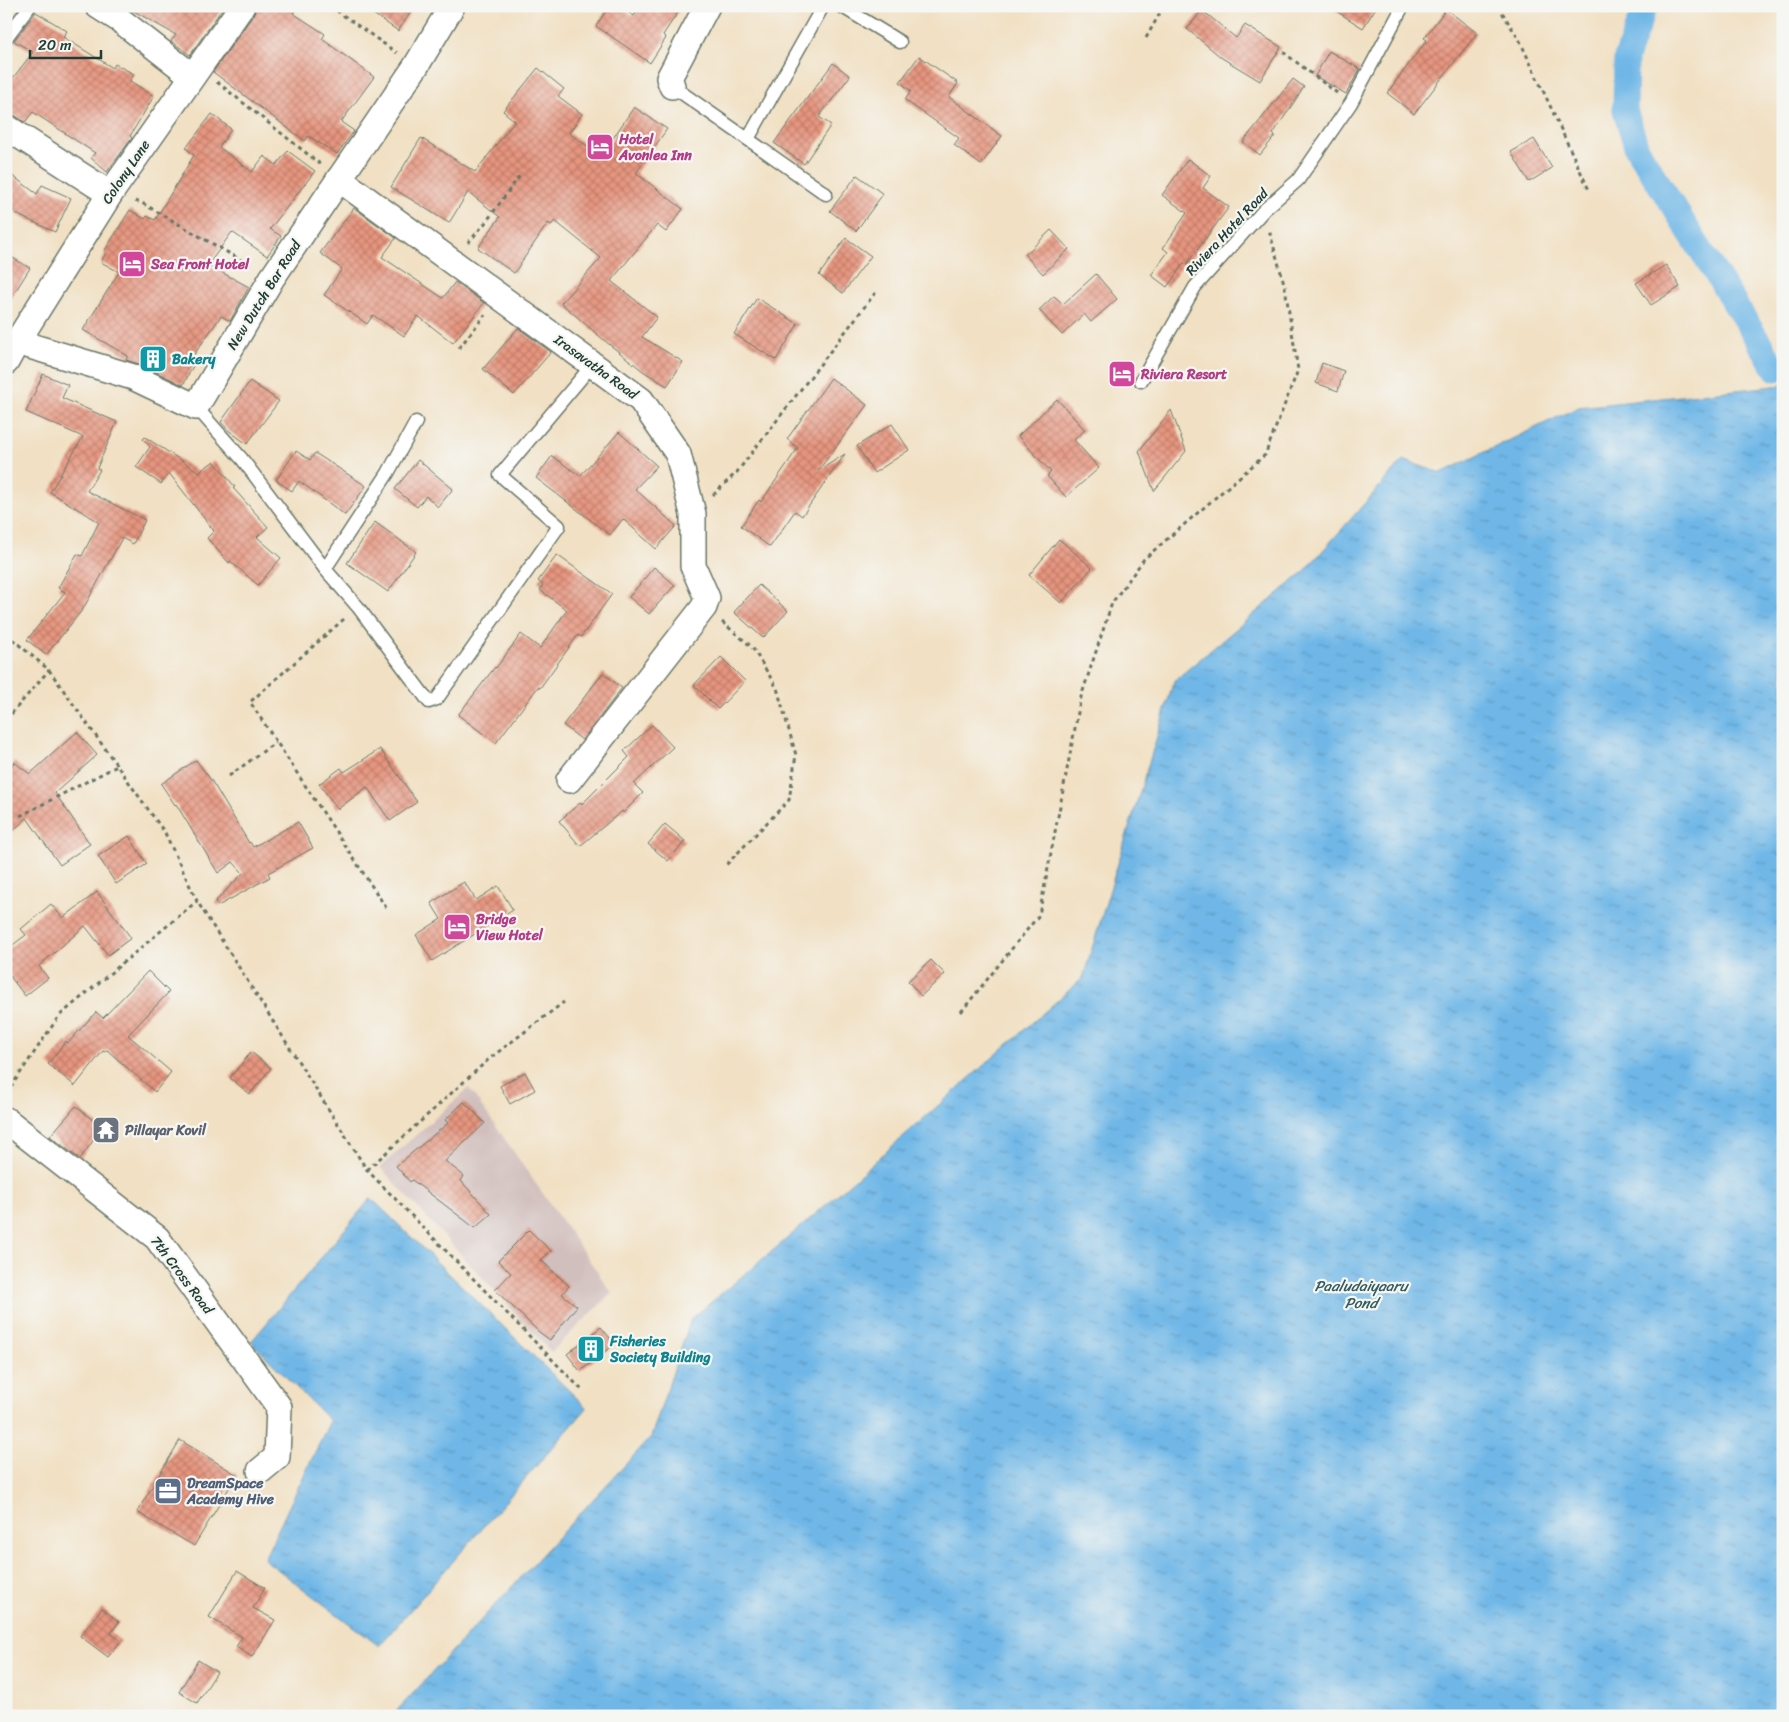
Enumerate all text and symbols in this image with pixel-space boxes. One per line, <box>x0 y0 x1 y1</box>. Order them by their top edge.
scale bar <box>30 28 101 60</box>
text: 20 m <box>38 32 72 58</box>
place label: Hotel Avonlea Inn <box>618 127 692 168</box>
hotel icon: Hotel Avonlea Inn <box>585 132 615 162</box>
street label: Colony Lane <box>95 135 157 209</box>
street label: Riviera Hotel Road <box>1179 181 1276 282</box>
street label: New Dutch Bar Road <box>220 234 309 355</box>
hotel icon: Sea Front Hotel <box>117 249 147 279</box>
place label: Sea Front Hotel <box>150 252 250 277</box>
street label: Irasavatha Road <box>548 327 645 407</box>
building icon: Bakery <box>138 344 168 374</box>
place label: Bakery <box>172 347 216 372</box>
hotel icon: Riviera Resort <box>1107 359 1137 389</box>
place label: Riviera Resort <box>1140 362 1228 387</box>
place label: Bridge View Hotel <box>476 907 544 948</box>
hotel icon: Bridge View Hotel <box>442 912 472 942</box>
temple icon: Pillayar Kovil <box>91 1115 121 1145</box>
place label: Pillayar Kovil <box>125 1118 207 1143</box>
street label: 7th Cross Road <box>144 1230 221 1321</box>
water label: Paaludaiyaaru Pond <box>1315 1273 1409 1316</box>
place label: Fisheries Society Building <box>609 1329 711 1370</box>
building icon: Fisheries Society Building <box>576 1334 606 1364</box>
place label: DreamSpace Academy Hive <box>186 1471 275 1512</box>
office icon: DreamSpace Academy Hive <box>153 1476 183 1506</box>

